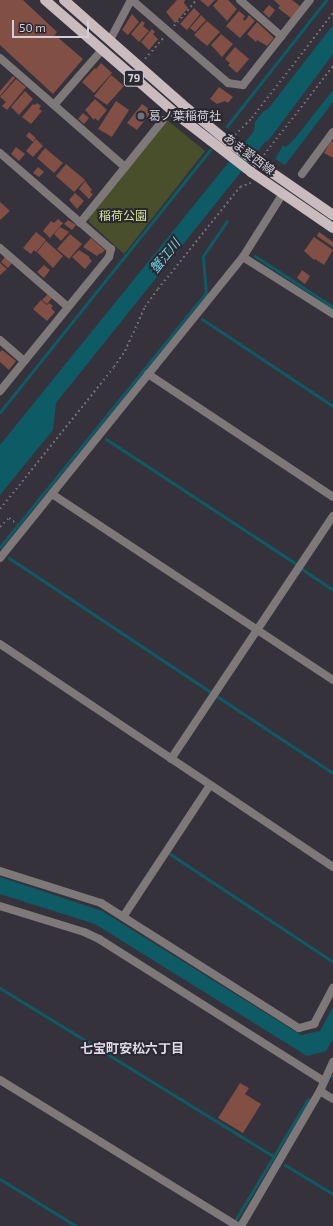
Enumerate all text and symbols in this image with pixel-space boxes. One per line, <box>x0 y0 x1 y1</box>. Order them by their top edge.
scale bar <box>14 12 91 38</box>
text: 50 m <box>19 20 46 34</box>
road number: 79 <box>123 69 145 87</box>
place label: 葛ノ葉稲荷社 <box>149 109 221 123</box>
marker: 葛ノ葉稲荷社 <box>136 111 146 121</box>
street label: あま愛西線 <box>221 130 277 178</box>
park label: 稲荷公園 <box>99 209 147 223</box>
water label: 蟹江川 <box>147 236 183 276</box>
district label: 七宝町安松六丁目 <box>80 1040 184 1056</box>

